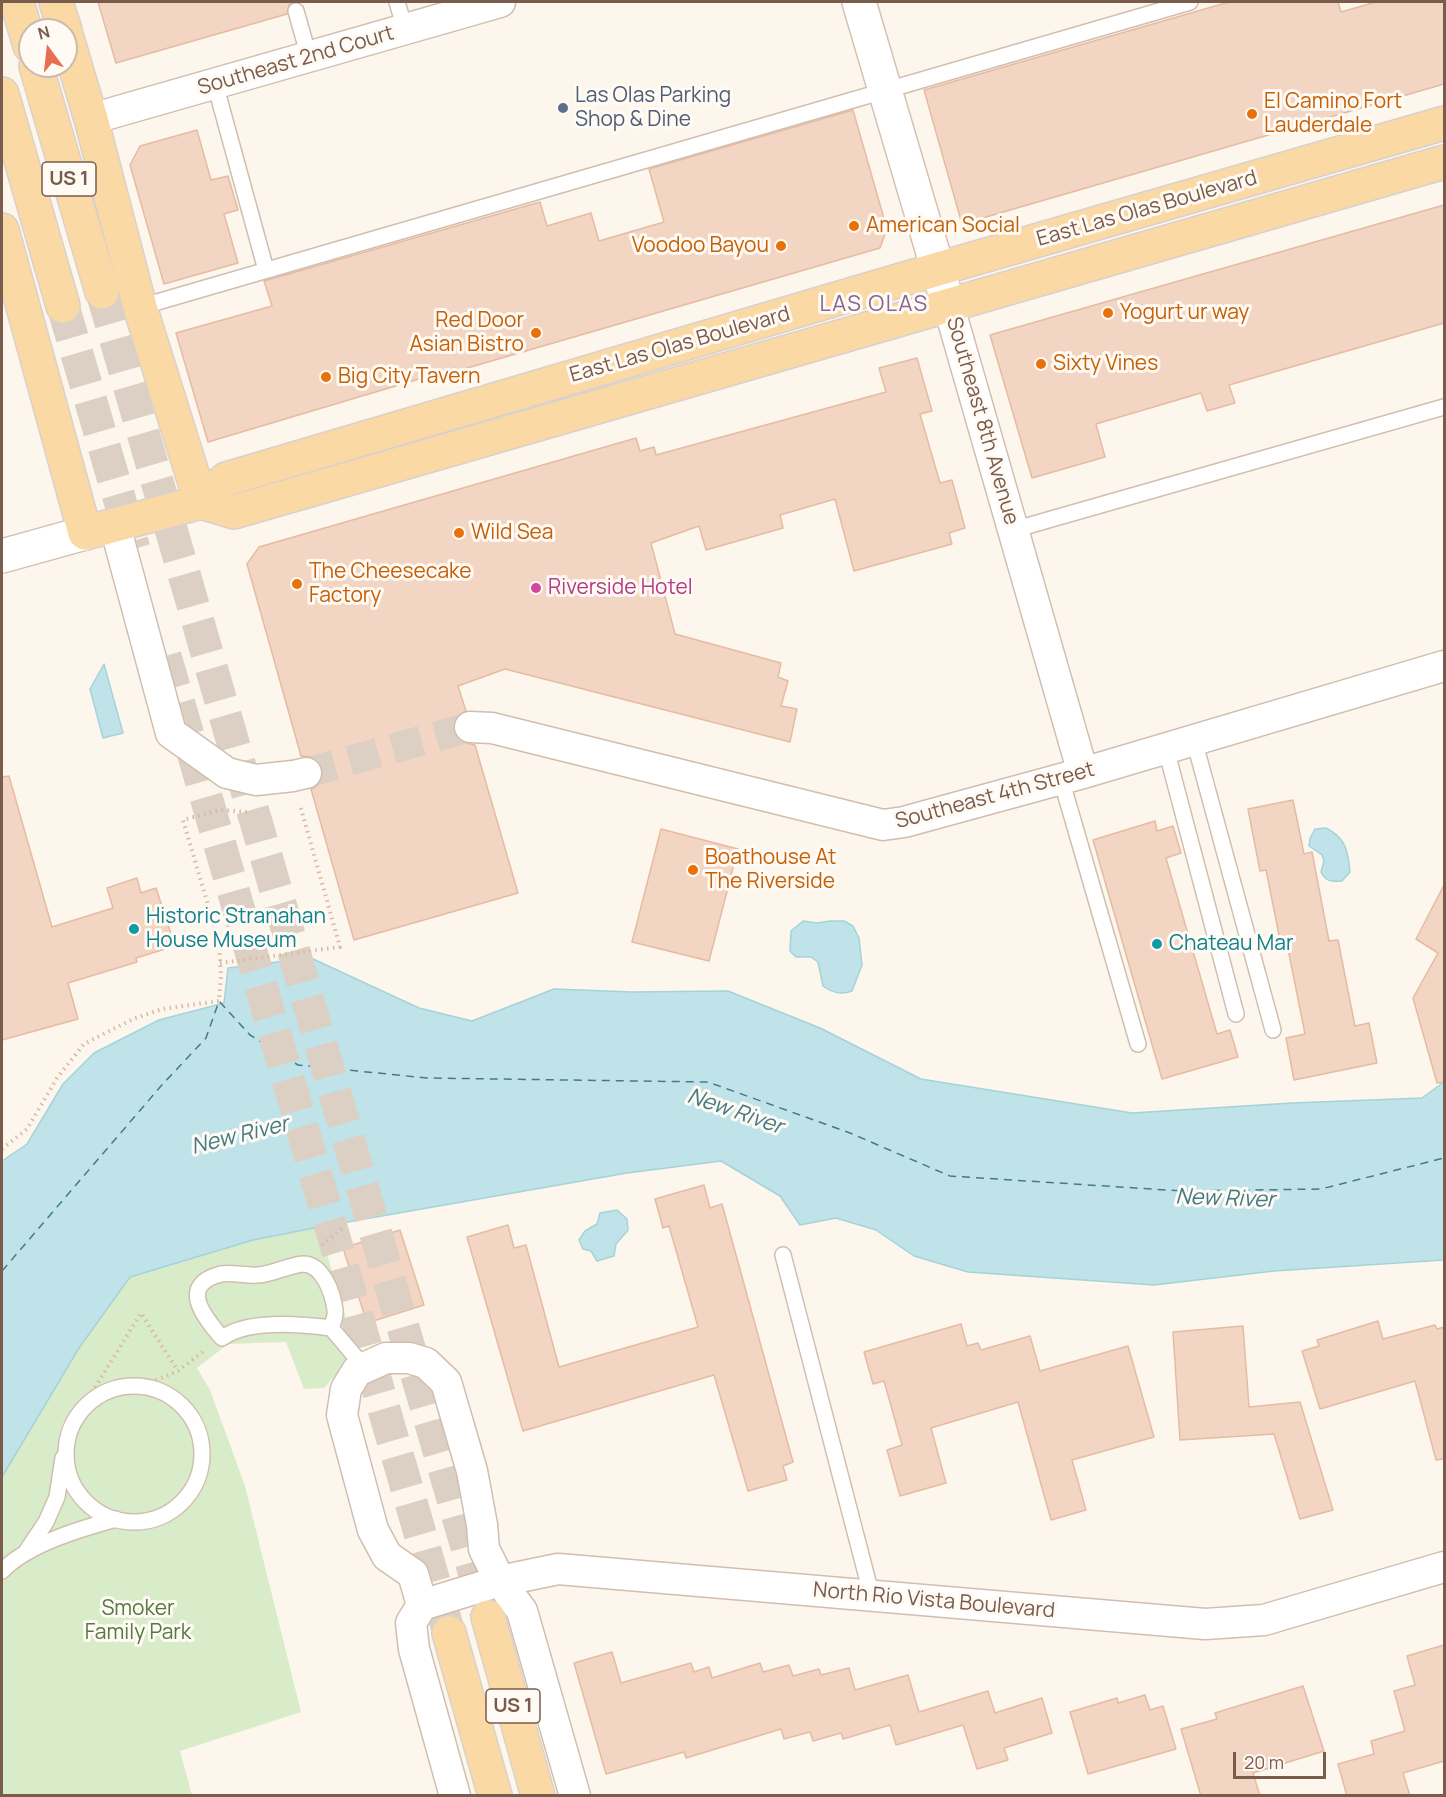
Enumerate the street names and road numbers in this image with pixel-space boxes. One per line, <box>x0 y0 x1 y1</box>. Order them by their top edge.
street label: Southeast 2nd Court <box>195 21 397 101</box>
road number: US 1 <box>42 162 96 196</box>
street label: East Las Olas Boulevard <box>1034 165 1260 253</box>
street label: East Las Olas Boulevard <box>567 301 793 389</box>
street label: Southeast 8th Avenue <box>940 314 1024 528</box>
street label: Southeast 4th Street <box>893 757 1097 835</box>
street label: North Rio Vista Boulevard <box>812 1578 1056 1624</box>
road number: US 1 <box>486 1689 540 1723</box>

